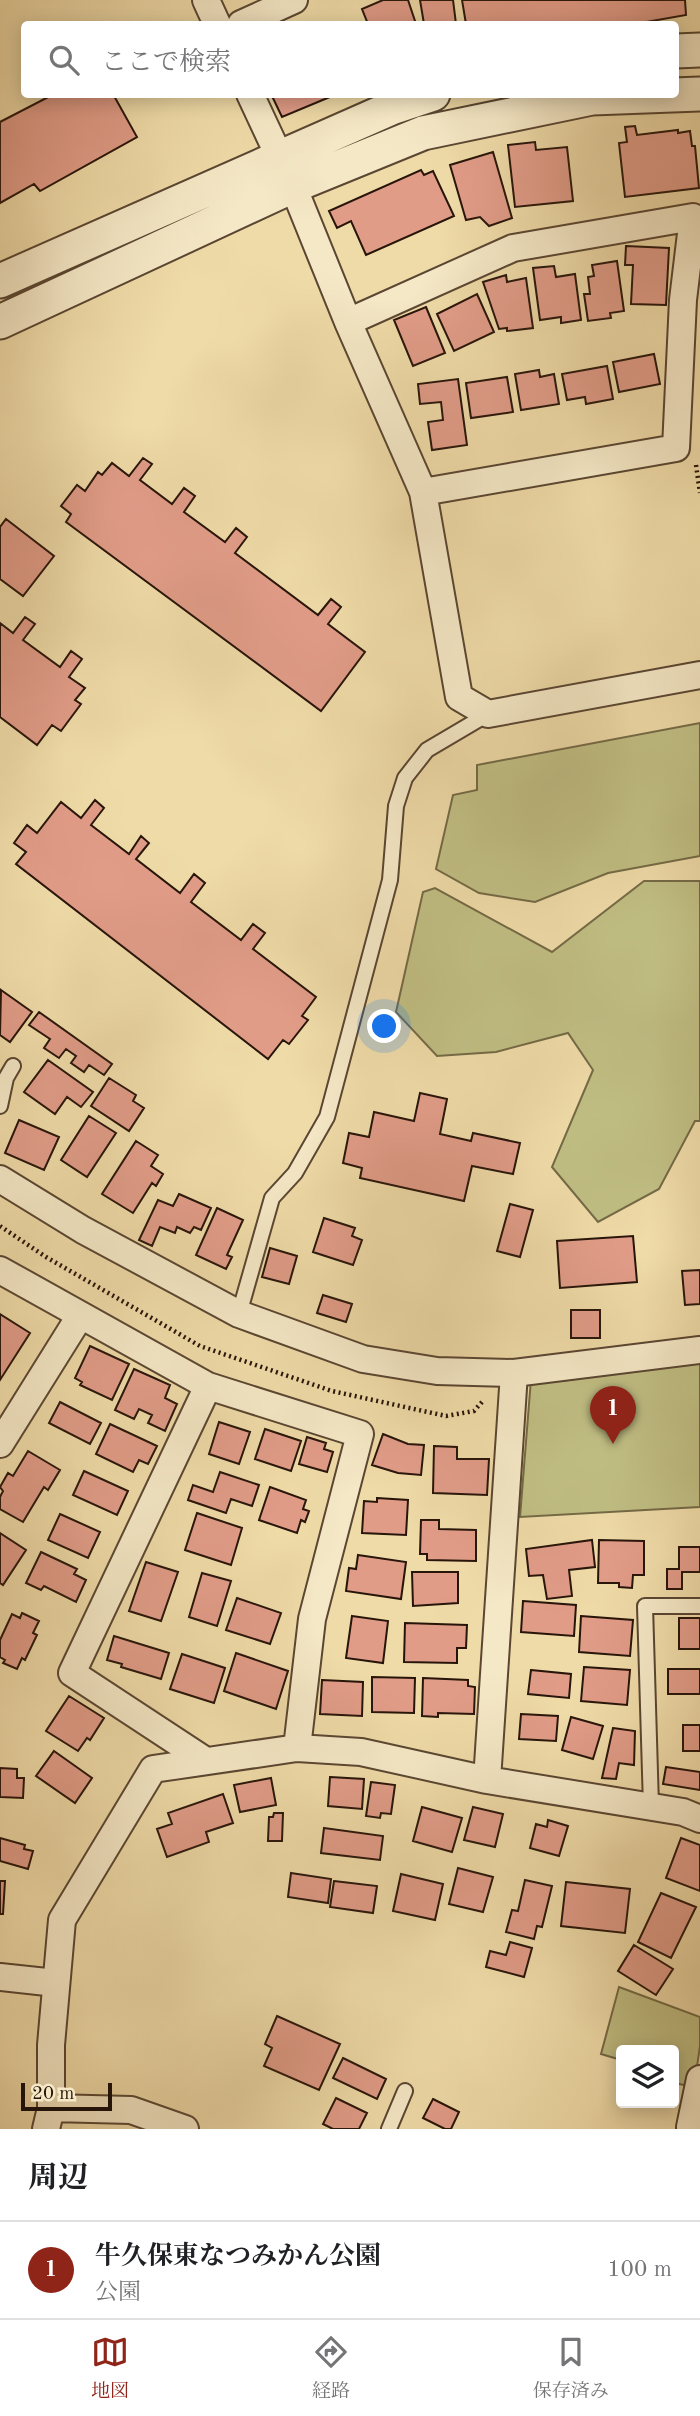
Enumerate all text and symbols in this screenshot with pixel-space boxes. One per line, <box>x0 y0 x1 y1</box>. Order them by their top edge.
search box <box>21 21 679 98</box>
icon: search <box>45 41 83 79</box>
text: ここで検索 <box>101 50 231 76</box>
your location <box>367 1009 401 1043</box>
pin: 1 <box>590 1386 636 1444</box>
map controls <box>616 2045 679 2108</box>
button: layers <box>616 2045 679 2108</box>
scale bar <box>21 2080 112 2112</box>
text: 20 m <box>32 2085 74 2104</box>
text: 周辺 <box>28 2164 88 2194</box>
text: 牛久保東なつみかん公園 <box>95 2244 381 2270</box>
text: 1 <box>44 2258 58 2281</box>
text: 100 m <box>607 2258 672 2281</box>
text: 公園 <box>95 2281 141 2304</box>
tab: 地図 <box>91 2333 129 2404</box>
tab: 経路 <box>312 2333 350 2404</box>
tab: 保存済み <box>533 2333 609 2404</box>

